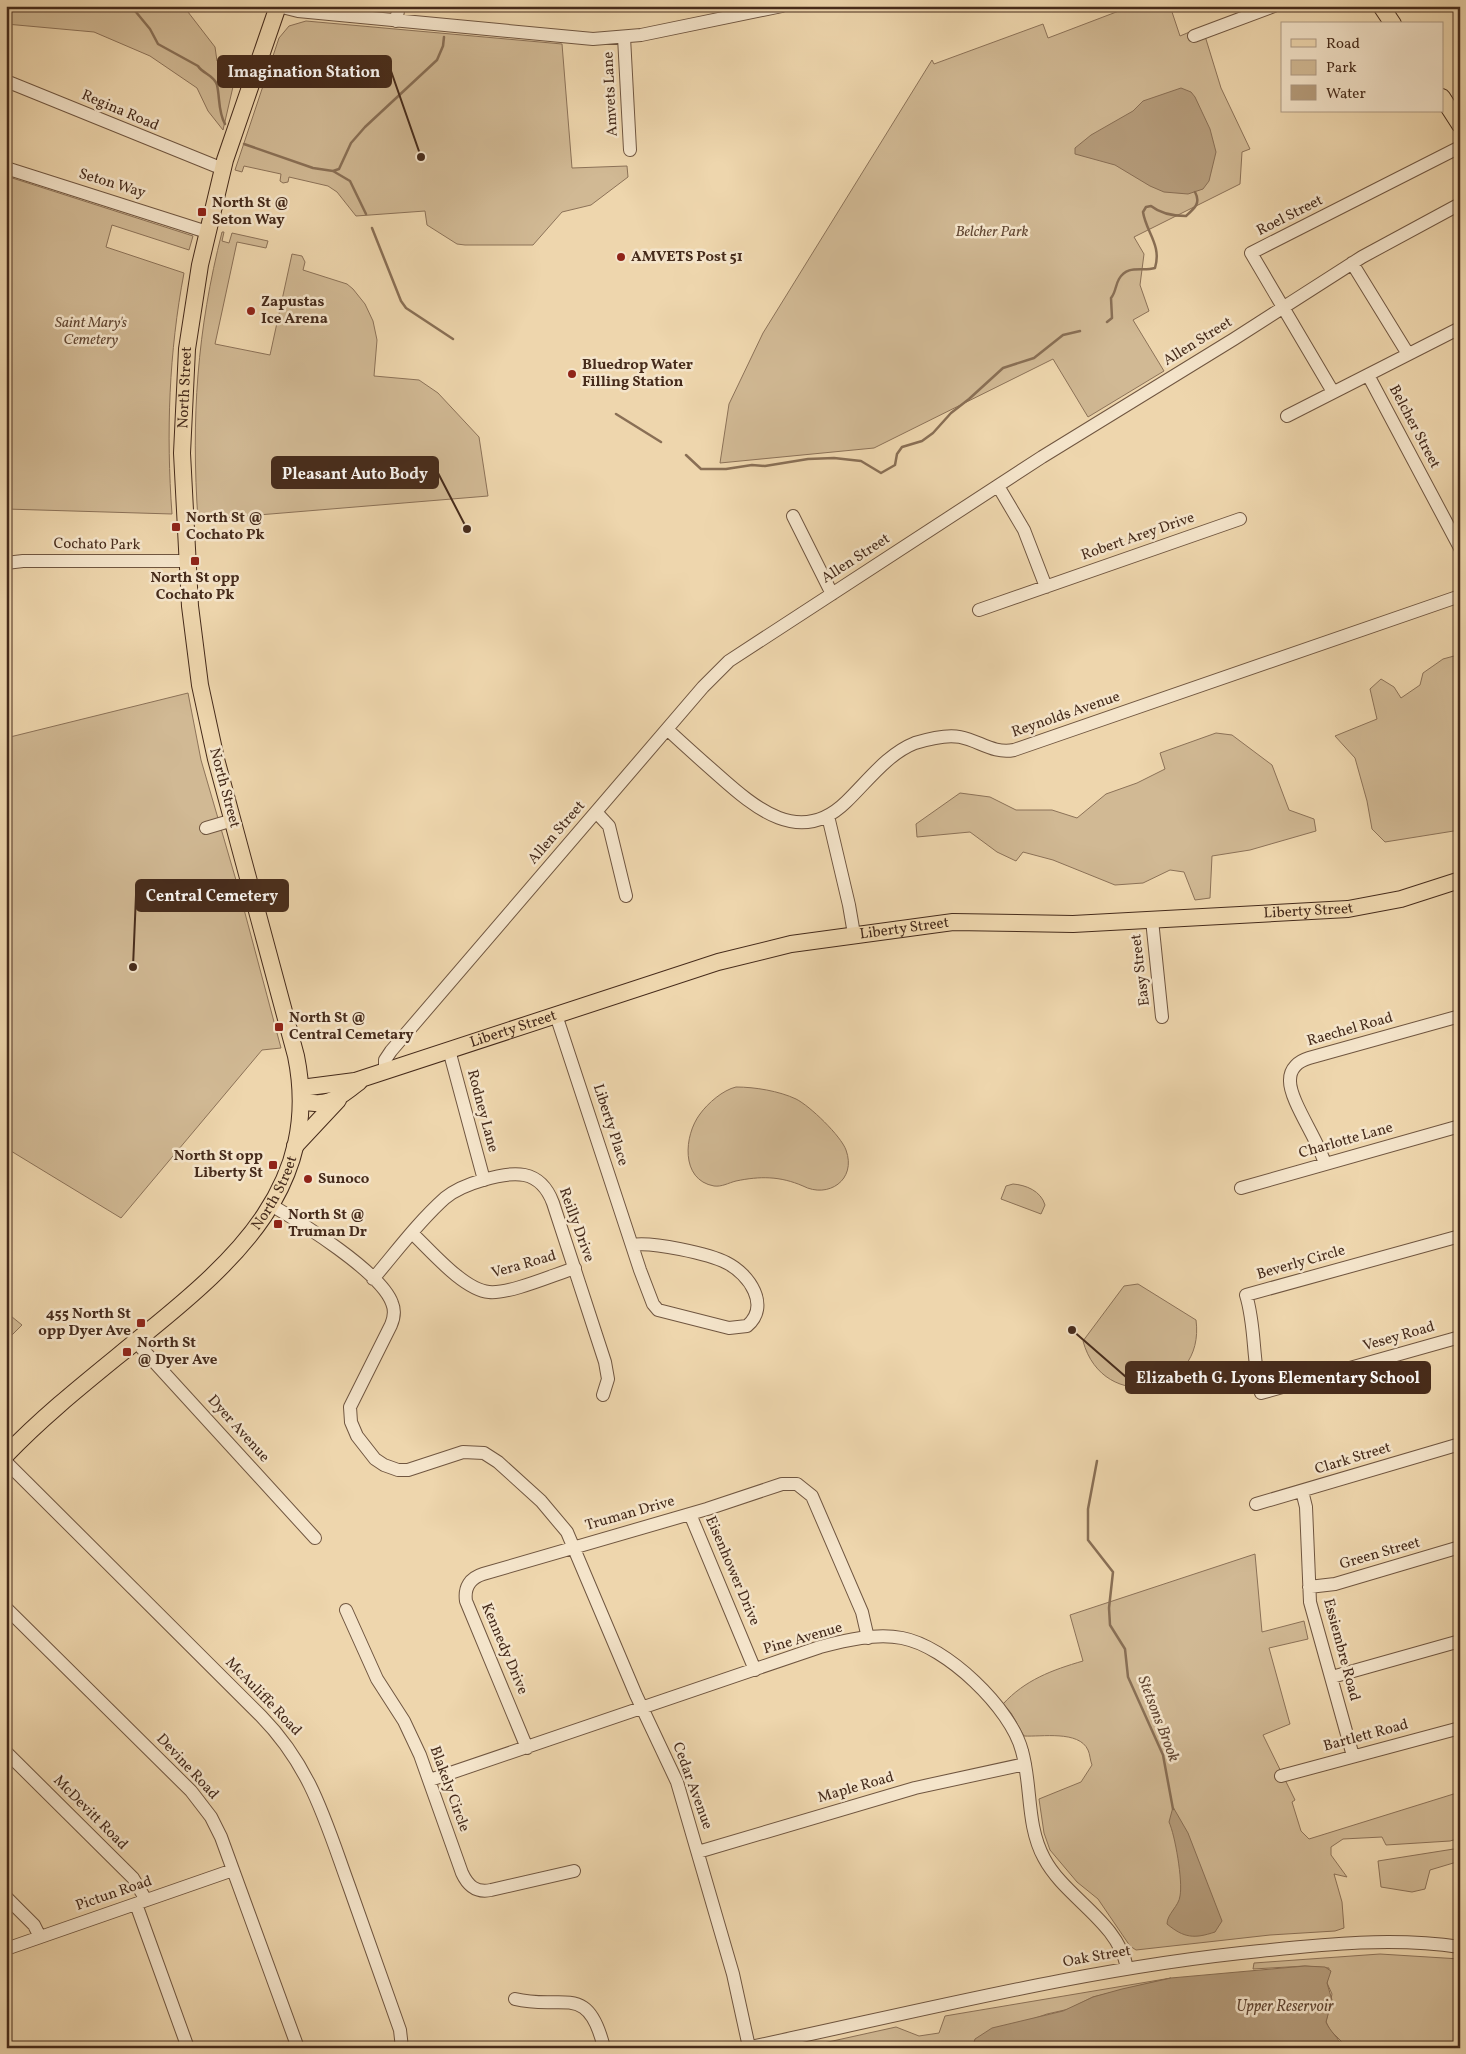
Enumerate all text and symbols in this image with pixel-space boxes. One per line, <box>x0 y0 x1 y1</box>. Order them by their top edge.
legend <box>1281 22 1444 112</box>
text: Road <box>1326 34 1360 55</box>
street label: Amvets Lane <box>598 51 624 137</box>
callout: Imagination Station <box>218 56 391 87</box>
text: Park <box>1326 58 1357 79</box>
text: Imagination Station <box>228 62 381 84</box>
text: Water <box>1326 84 1366 105</box>
street label: Regina Road <box>78 85 162 137</box>
street label: Seton Way <box>76 164 148 204</box>
street label: Roel Street <box>1253 190 1327 242</box>
place label: North St @ Seton Way <box>212 193 289 231</box>
marker: North St @ Seton Way <box>196 206 208 218</box>
park label: Belcher Park <box>956 222 1029 243</box>
place label: AMVETS Post 51 <box>631 247 743 268</box>
marker: AMVETS Post 51 <box>615 251 627 263</box>
place label: Zapustas Ice Arena <box>261 292 328 330</box>
marker: Zapustas Ice Arena <box>245 305 257 317</box>
street label: Allen Street <box>1159 312 1237 372</box>
park label: Saint Mary's Cemetery <box>55 313 127 351</box>
street label: North Street <box>173 346 198 429</box>
place label: Bluedrop Water Filling Station <box>582 355 693 393</box>
marker: Bluedrop Water Filling Station <box>566 368 578 380</box>
street label: Belcher Street <box>1383 381 1445 473</box>
callout: Pleasant Auto Body <box>272 457 438 488</box>
text: Pleasant Auto Body <box>282 464 428 486</box>
place label: North St @ Cochato Pk <box>186 508 265 546</box>
street label: Robert Arey Drive <box>1078 508 1198 566</box>
marker: North St @ Cochato Pk <box>170 521 182 533</box>
street label: Allen Street <box>818 529 894 589</box>
street label: Cochato Park <box>53 534 141 556</box>
marker: North St opp Cochato Pk <box>189 555 201 567</box>
place label: North St opp Cochato Pk <box>150 568 240 606</box>
street label: Reynolds Avenue <box>1009 687 1123 743</box>
street label: North Street <box>203 746 245 830</box>
street label: Allen Street <box>524 797 590 869</box>
callout: Central Cemetery <box>136 880 288 911</box>
text: Central Cemetery <box>146 886 278 908</box>
street label: Liberty Street <box>1263 898 1355 924</box>
street label: Liberty Street <box>858 912 950 945</box>
street label: Easy Street <box>1126 933 1156 1007</box>
street label: Liberty Street <box>467 1005 559 1053</box>
place label: North St @ Central Cemetary <box>289 1008 414 1046</box>
street label: Raechel Road <box>1305 1008 1395 1052</box>
marker: North St @ Central Cemetary <box>273 1021 285 1033</box>
street label: Rodney Lane <box>461 1067 503 1155</box>
street label: Liberty Place <box>587 1081 633 1169</box>
street label: Charlotte Lane <box>1296 1118 1396 1164</box>
place label: North St opp Liberty St <box>174 1146 263 1184</box>
street label: North Street <box>246 1153 303 1235</box>
marker: North St opp Liberty St <box>267 1159 279 1171</box>
place label: Sunoco <box>318 1169 370 1190</box>
marker: Sunoco <box>302 1173 314 1185</box>
street label: Reilly Drive <box>553 1185 599 1265</box>
place label: North St @ Truman Dr <box>288 1205 367 1243</box>
marker: North St @ Truman Dr <box>272 1218 284 1230</box>
street label: Beverly Circle <box>1254 1240 1348 1286</box>
street label: Vera Road <box>489 1246 559 1284</box>
place label: 455 North St opp Dyer Ave <box>38 1304 131 1342</box>
marker: 455 North St opp Dyer Ave <box>135 1317 147 1329</box>
street label: Vesey Road <box>1361 1317 1437 1357</box>
place label: North St @ Dyer Ave <box>137 1333 218 1371</box>
marker: North St @ Dyer Ave <box>121 1346 133 1358</box>
callout: Elizabeth G. Lyons Elementary School <box>1126 1362 1430 1393</box>
text: Elizabeth G. Lyons Elementary School <box>1136 1368 1420 1390</box>
street label: Dyer Avenue <box>202 1391 274 1467</box>
street label: Clark Street <box>1312 1437 1394 1481</box>
street label: Truman Drive <box>583 1491 677 1537</box>
street label: Eisenhower Drive <box>699 1513 765 1629</box>
street label: Green Street <box>1337 1533 1423 1575</box>
street label: Essiembre Road <box>1317 1596 1365 1704</box>
street label: Kennedy Drive <box>475 1600 533 1698</box>
street label: Pine Avenue <box>761 1618 845 1660</box>
street label: McAuliffe Road <box>220 1653 306 1741</box>
water label: Stetsons Brook <box>1131 1673 1185 1766</box>
street label: Bartlett Road <box>1321 1715 1411 1757</box>
street label: Devine Road <box>151 1729 223 1805</box>
street label: Cedar Avenue <box>667 1740 717 1832</box>
street label: Blakely Circle <box>424 1743 474 1835</box>
street label: Maple Road <box>815 1767 897 1809</box>
street label: McDevitt Road <box>48 1771 132 1855</box>
street label: Pictun Road <box>73 1871 155 1917</box>
street label: Oak Street <box>1061 1941 1133 1973</box>
water label: Upper Reservoir <box>1236 1996 1335 2018</box>

